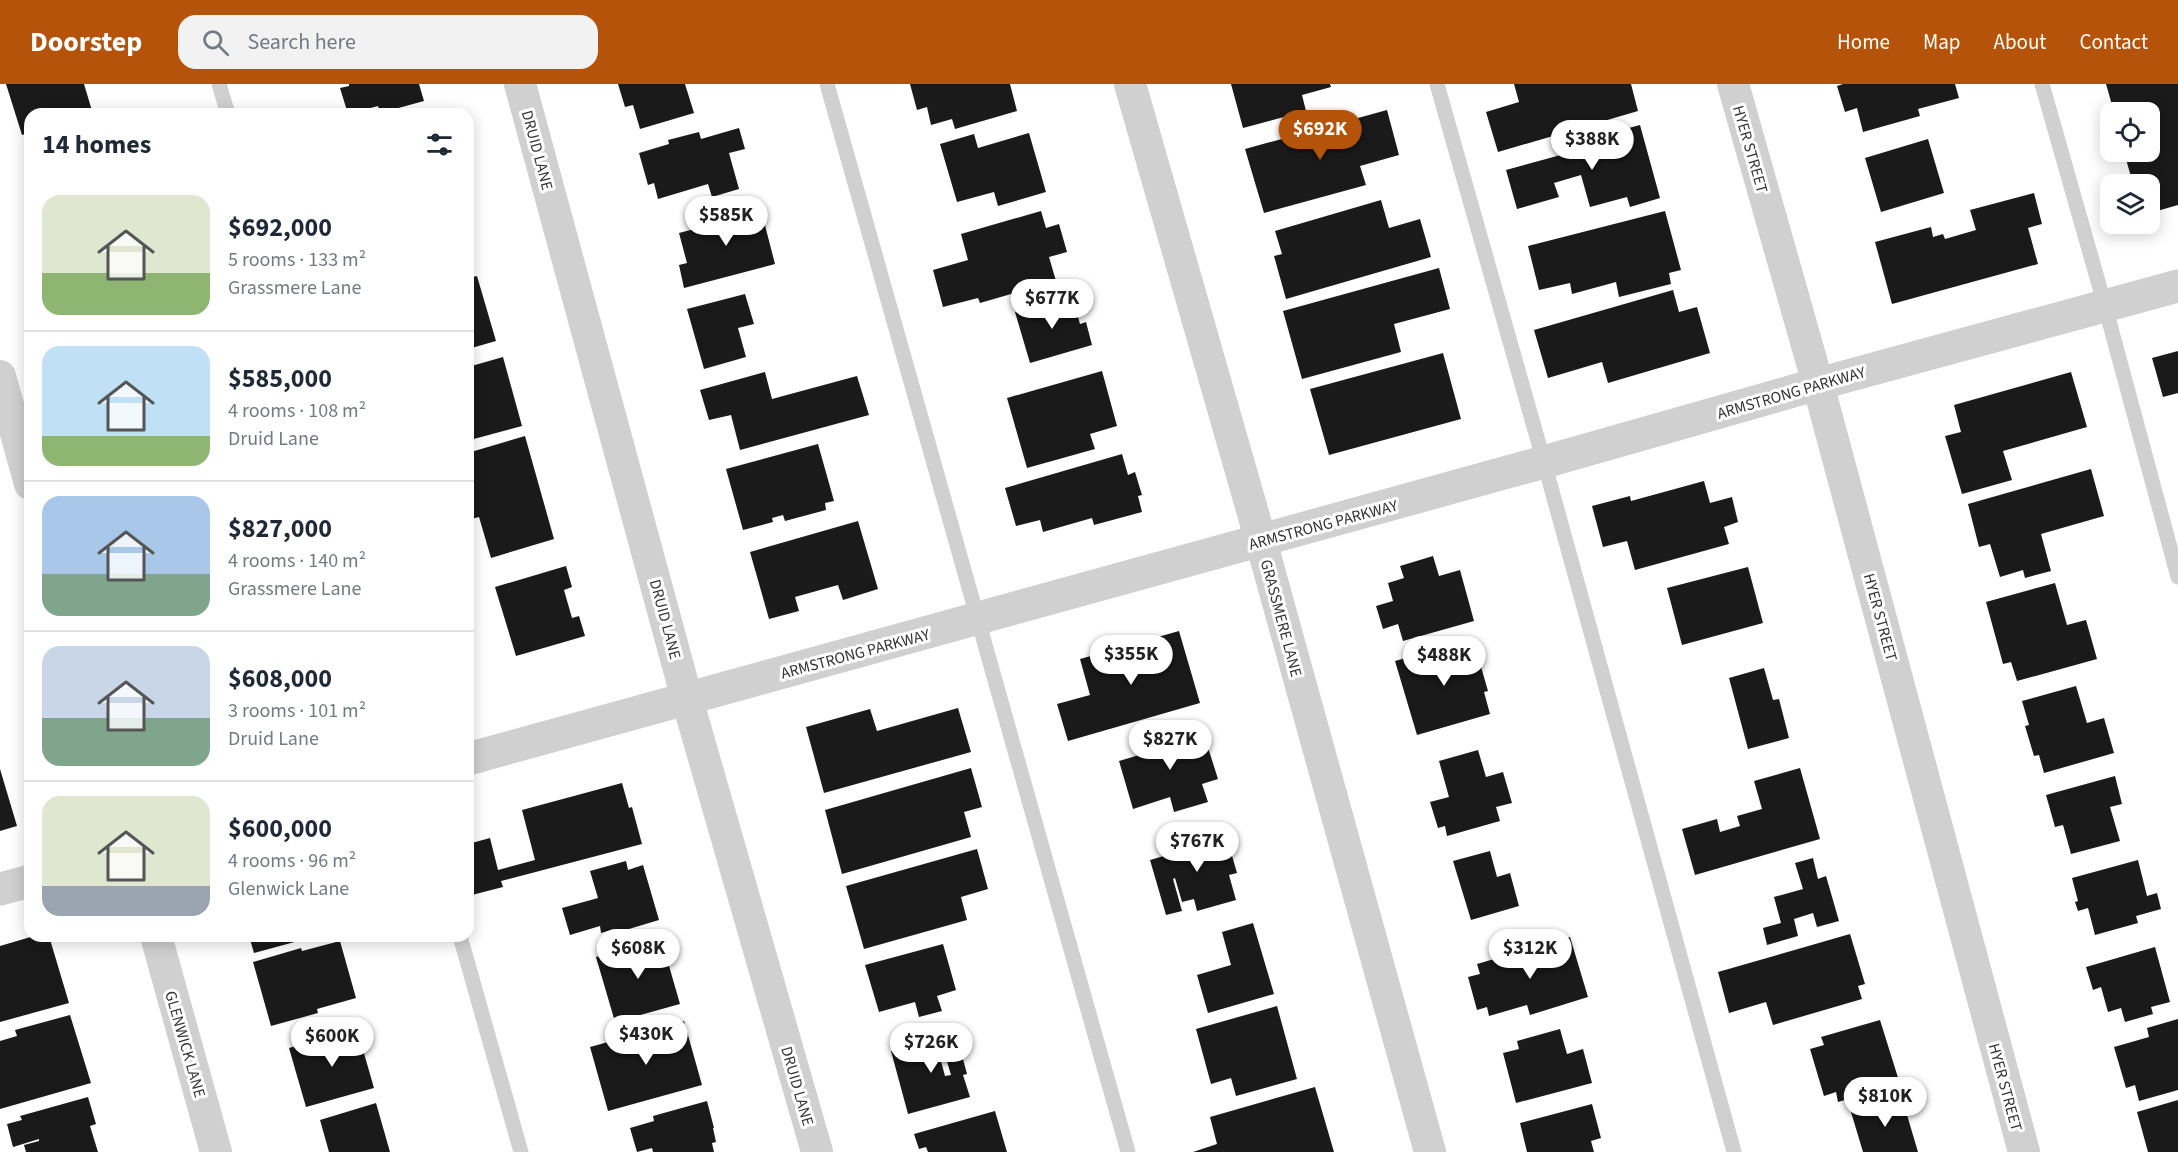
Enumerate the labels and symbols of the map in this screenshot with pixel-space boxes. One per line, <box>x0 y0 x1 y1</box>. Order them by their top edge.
street label: HYER STREET <box>1727 103 1773 196</box>
street label: DRUID LANE <box>516 108 558 193</box>
pin: $692K <box>1278 110 1362 161</box>
pin: $388K <box>1550 120 1634 171</box>
pin: $585K <box>684 196 768 247</box>
pin: $677K <box>1010 279 1094 330</box>
street label: ARMSTRONG PARKWAY <box>1715 361 1868 425</box>
street label: ARMSTRONG PARKWAY <box>1246 494 1400 555</box>
street label: GRASSMERE LANE <box>1255 557 1307 679</box>
street label: HYER STREET <box>1858 571 1902 664</box>
street label: DRUID LANE <box>644 577 686 662</box>
street label: ARMSTRONG PARKWAY <box>778 623 932 684</box>
pin: $355K <box>1089 635 1173 686</box>
pin: $488K <box>1402 636 1486 687</box>
pin: $827K <box>1128 720 1212 771</box>
pin: $767K <box>1155 822 1239 873</box>
pin: $608K <box>596 929 680 980</box>
pin: $312K <box>1488 929 1572 980</box>
street label: GLENWICK LANE <box>159 988 211 1100</box>
pin: $430K <box>604 1015 688 1066</box>
pin: $600K <box>290 1017 374 1068</box>
pin: $726K <box>889 1023 973 1074</box>
street label: HYER STREET <box>1983 1041 2027 1134</box>
street label: DRUID LANE <box>775 1044 819 1129</box>
pin: $810K <box>1843 1077 1927 1128</box>

